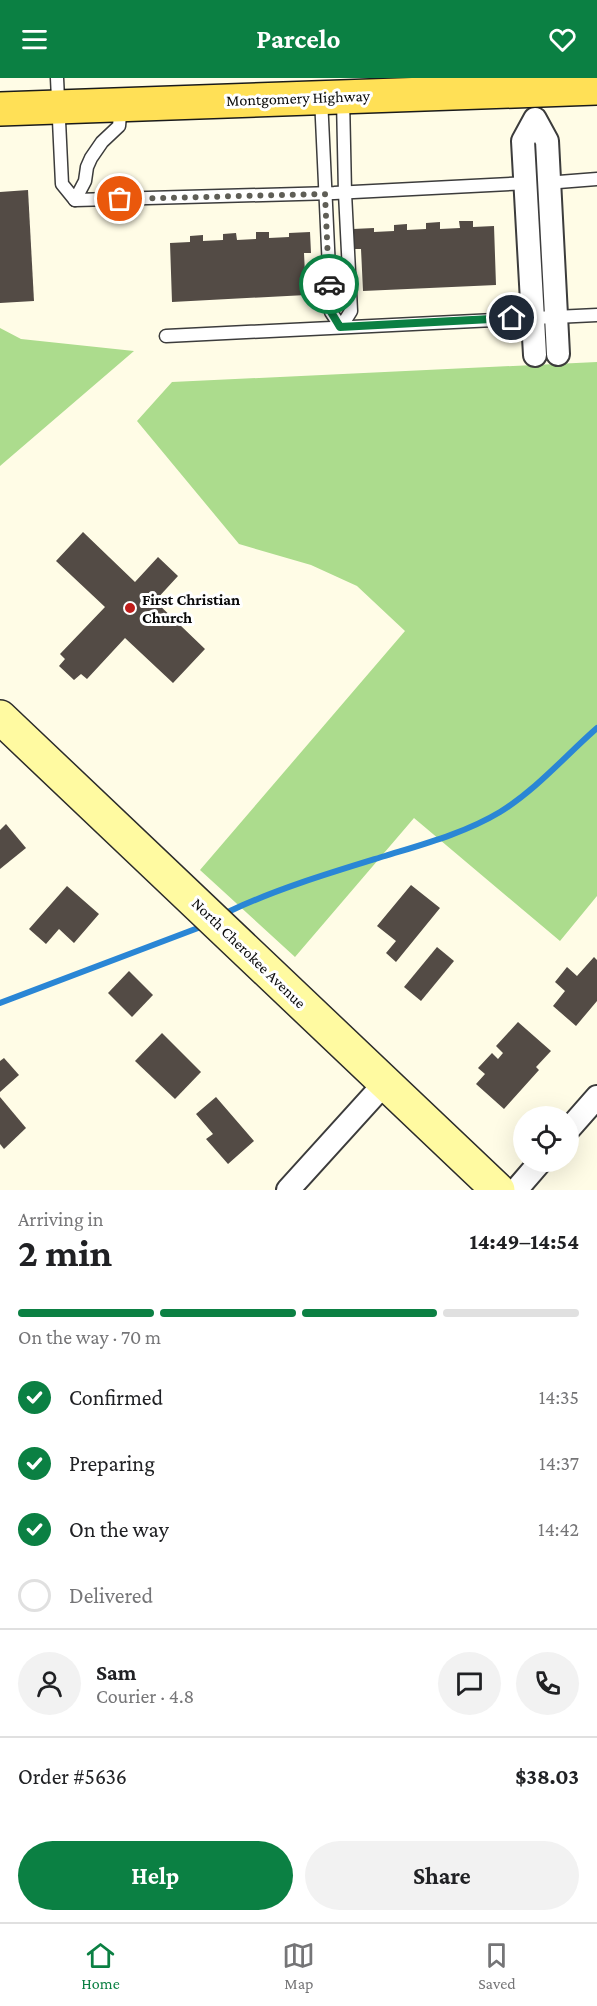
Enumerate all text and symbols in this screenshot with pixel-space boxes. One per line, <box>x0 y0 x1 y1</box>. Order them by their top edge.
icon: menu <box>18 23 51 56</box>
icon: heart <box>546 23 579 56</box>
text: Parcelo <box>256 24 341 54</box>
street label: Montgomery Highway <box>226 87 371 110</box>
pin <box>94 173 145 224</box>
icon: bag <box>103 182 136 215</box>
courier <box>299 254 359 314</box>
icon: car <box>313 268 346 301</box>
pin <box>486 292 537 343</box>
icon: home <box>495 301 528 334</box>
place label: First Christian Church <box>142 591 240 626</box>
marker: First Christian Church <box>123 601 137 615</box>
street label: North Cherokee Avenue <box>189 894 309 1012</box>
map controls <box>513 1106 579 1172</box>
button: locate <box>513 1106 579 1172</box>
text: Arriving in <box>18 1208 103 1230</box>
text: 14:49–14:54 <box>469 1229 579 1254</box>
text: 2 min <box>18 1231 112 1274</box>
text: On the way · 70 m <box>18 1326 161 1348</box>
icon: check <box>18 1381 51 1414</box>
text: Confirmed <box>69 1385 163 1410</box>
text: 14:35 <box>539 1386 579 1408</box>
icon: check <box>18 1447 51 1480</box>
text: Preparing <box>69 1451 155 1476</box>
text: 14:37 <box>539 1452 579 1474</box>
icon: check <box>18 1513 51 1546</box>
text: On the way <box>69 1517 169 1542</box>
text: 14:42 <box>538 1518 579 1540</box>
text: Delivered <box>69 1583 153 1608</box>
button: person <box>18 1652 81 1715</box>
button: chat <box>438 1652 501 1715</box>
button: phone <box>516 1652 579 1715</box>
text: Sam <box>96 1660 136 1685</box>
text: Courier · 4.8 <box>96 1685 194 1707</box>
text: Order #5636 <box>18 1764 127 1789</box>
text: $38.03 <box>515 1764 579 1789</box>
button: Help <box>18 1841 293 1910</box>
button: Share <box>305 1841 579 1910</box>
tab: Home <box>81 1939 120 1992</box>
tab: Map <box>282 1939 315 1992</box>
tab: Saved <box>478 1939 516 1992</box>

